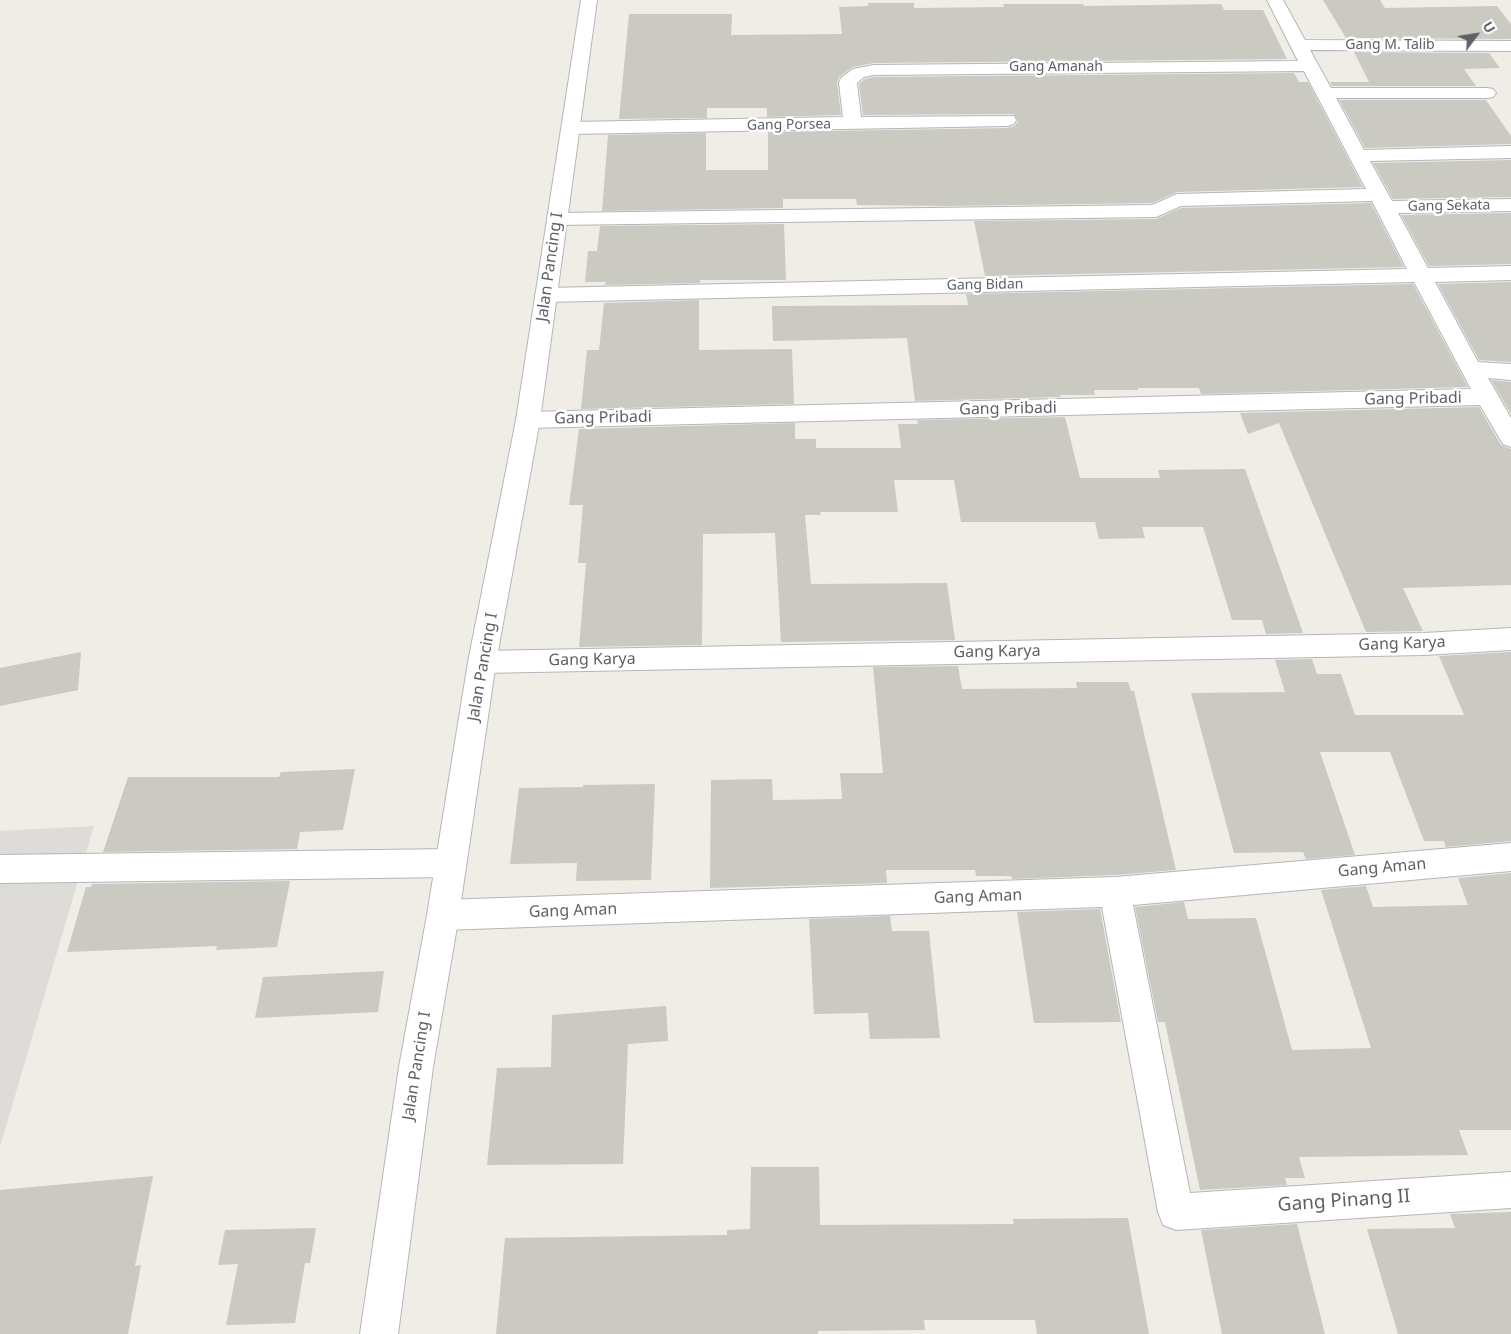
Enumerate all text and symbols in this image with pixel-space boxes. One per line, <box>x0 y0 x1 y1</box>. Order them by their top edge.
north arrow <box>1451 10 1501 60</box>
text: U <box>1478 18 1500 36</box>
street label: Gang M. Talib <box>1345 37 1435 53</box>
street label: Gang Amanah <box>1009 59 1103 75</box>
street label: Gang Porsea <box>747 116 831 134</box>
street label: Gang Sekata <box>1407 197 1491 215</box>
street label: Jalan Pancing I <box>533 211 567 323</box>
street label: Gang Bidan <box>946 276 1024 294</box>
street label: Gang Pribadi <box>1364 389 1462 409</box>
street label: Gang Pribadi <box>959 399 1057 419</box>
street label: Gang Pribadi <box>554 408 652 428</box>
street label: Jalan Pancing I <box>464 611 502 723</box>
street label: Gang Karya <box>1358 633 1446 655</box>
street label: Gang Karya <box>953 642 1041 662</box>
street label: Gang Karya <box>548 650 636 670</box>
street label: Gang Aman <box>1337 855 1427 881</box>
street label: Gang Aman <box>933 886 1023 908</box>
street label: Gang Aman <box>528 900 618 922</box>
street label: Jalan Pancing I <box>399 1010 435 1122</box>
street label: Gang Pinang II <box>1277 1185 1411 1217</box>

